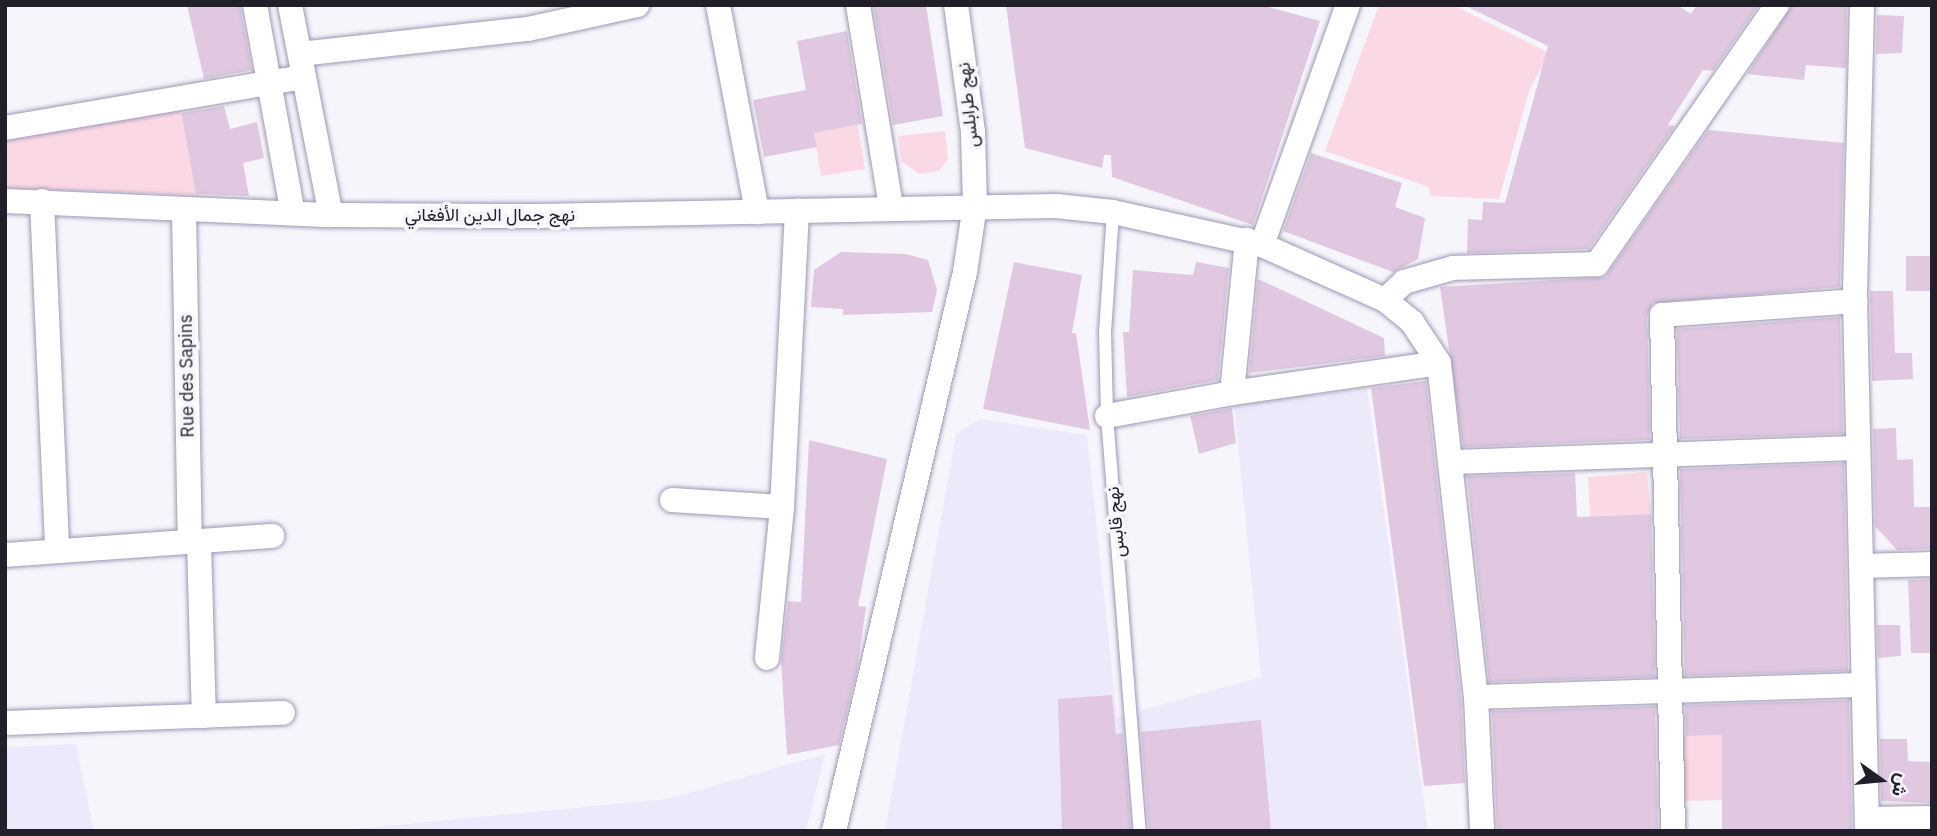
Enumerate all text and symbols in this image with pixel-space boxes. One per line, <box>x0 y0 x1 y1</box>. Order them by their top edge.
street label: نهج طرابلس <box>953 61 983 149</box>
street label: نهج جمال الدين الأفغاني <box>405 204 575 226</box>
street label: Rue des Sapins <box>175 314 199 438</box>
street label: نهج قابس <box>1102 486 1130 558</box>
north arrow <box>1846 745 1916 815</box>
text: ش <box>1887 771 1916 800</box>

